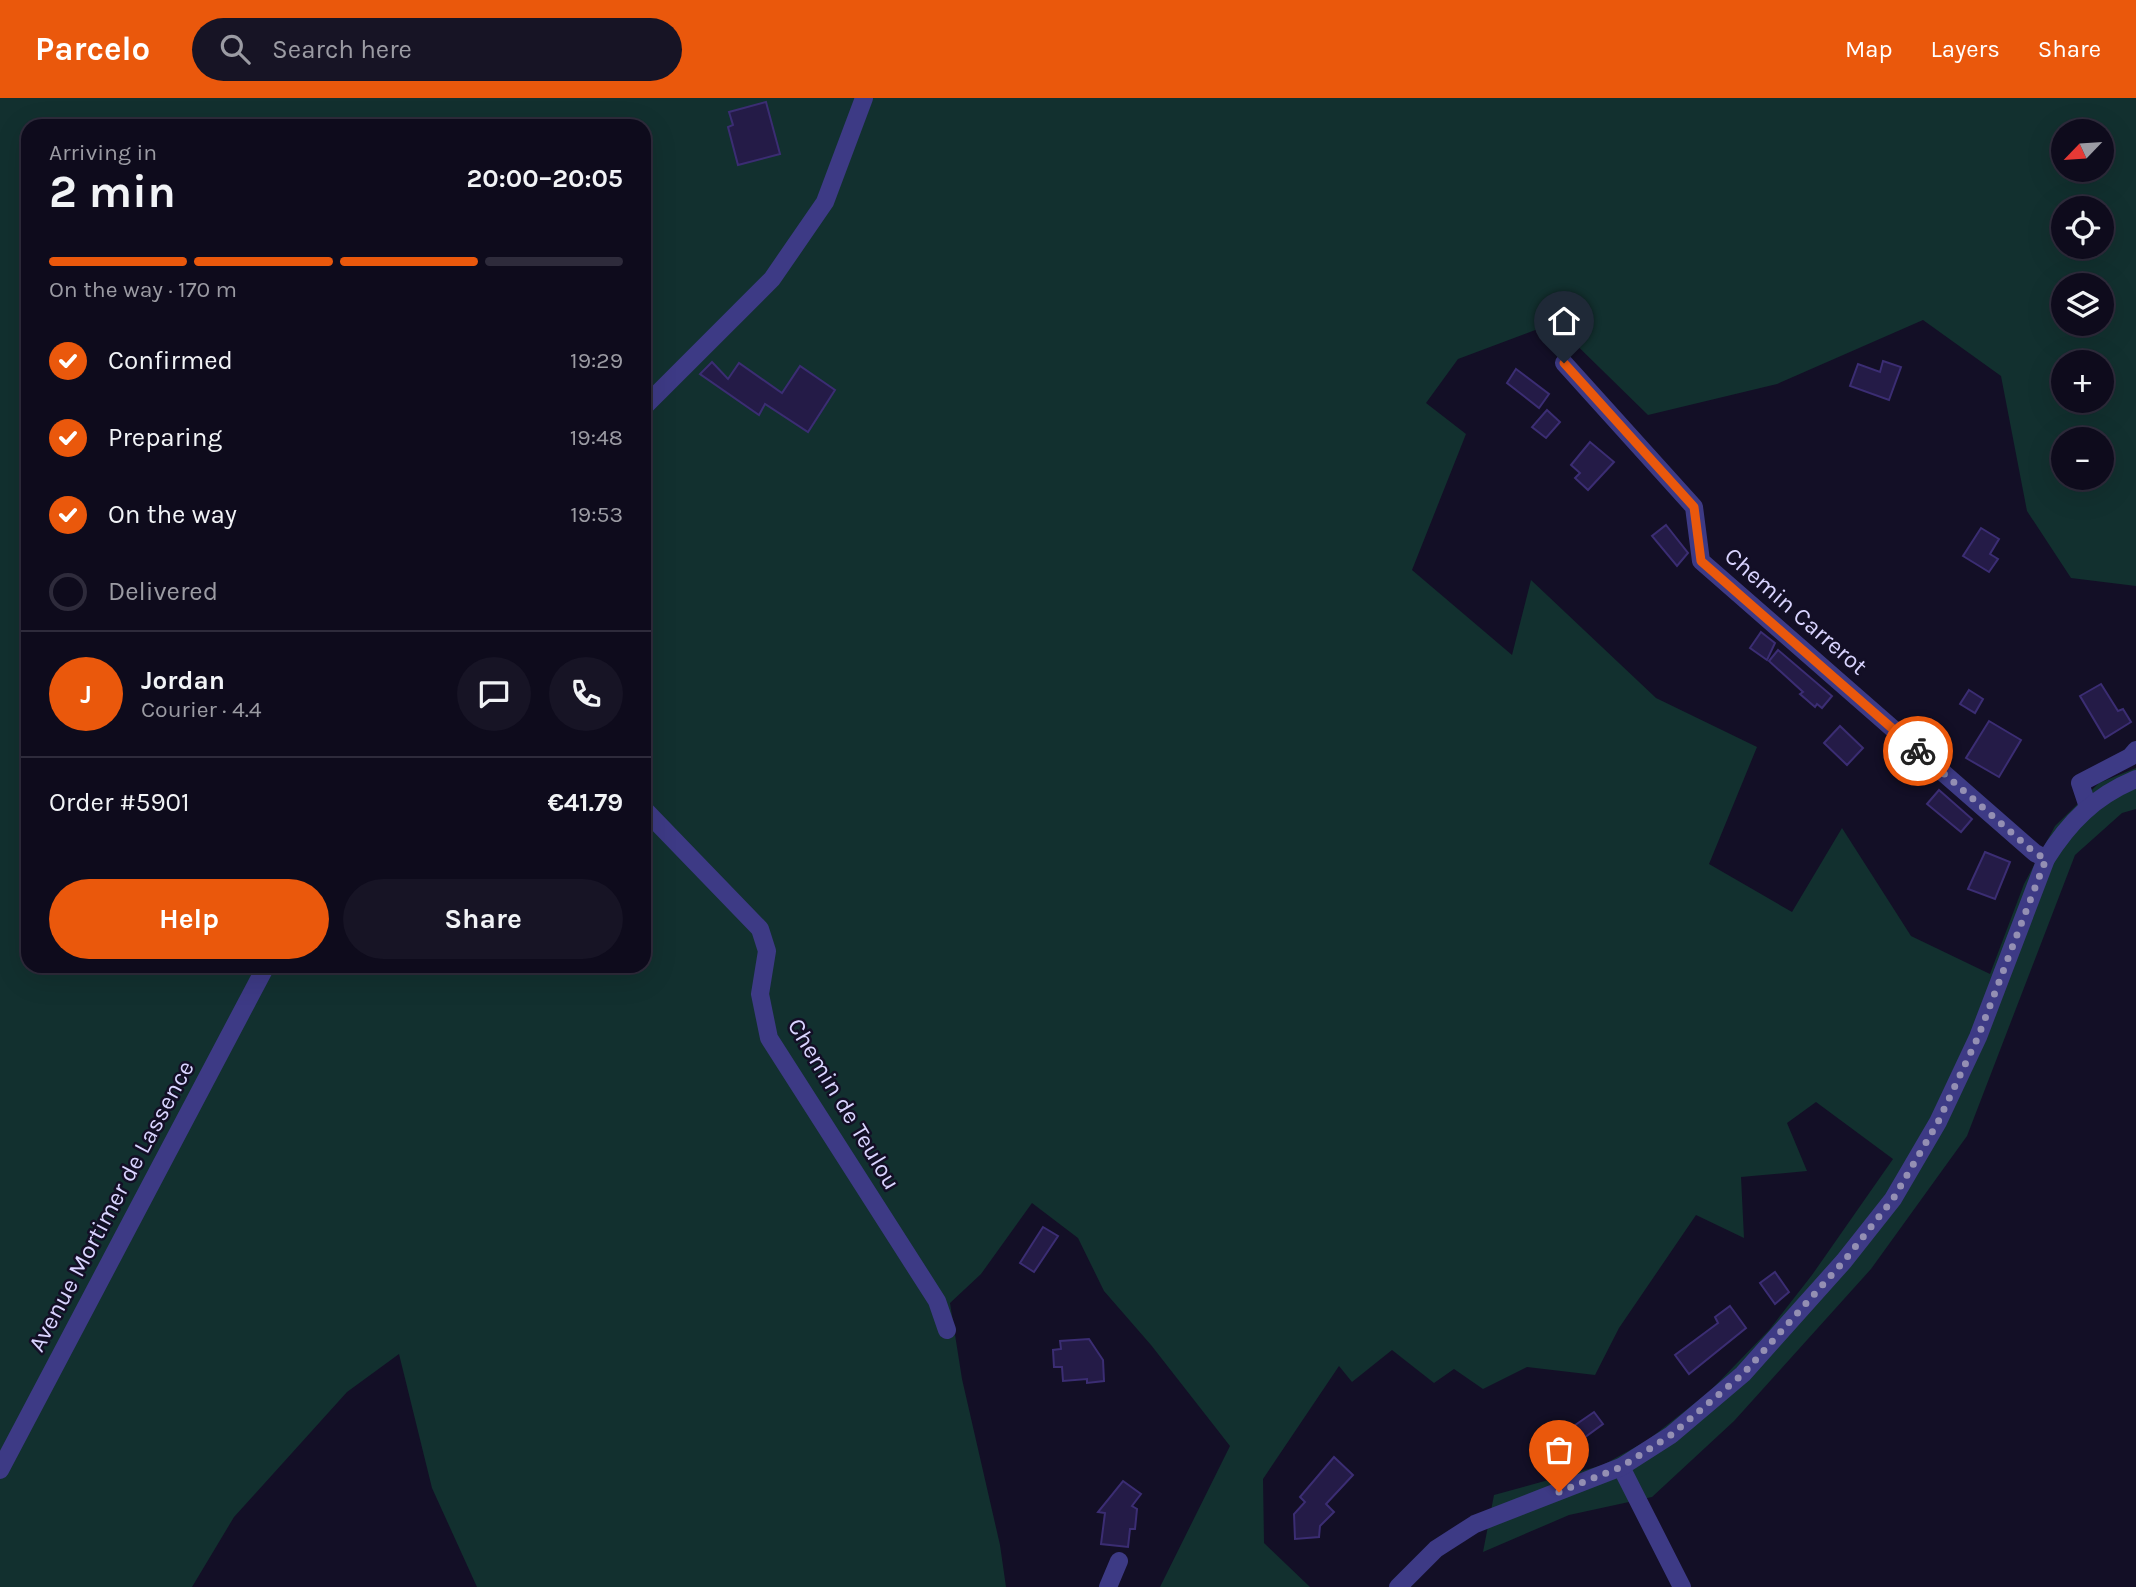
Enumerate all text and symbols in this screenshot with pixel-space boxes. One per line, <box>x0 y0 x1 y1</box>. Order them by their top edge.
search box <box>192 18 682 81</box>
text: Parcelo <box>35 30 150 68</box>
icon: search <box>216 30 254 68</box>
text: Search here <box>272 34 412 65</box>
text: Map <box>1845 35 1893 63</box>
text: Layers <box>1931 35 2000 63</box>
text: Share <box>2038 35 2101 63</box>
north arrow <box>2051 119 2114 182</box>
map controls <box>2051 119 2114 490</box>
text: Arriving in <box>49 139 157 166</box>
text: 20:00–20:05 <box>467 163 623 194</box>
text: 2 min <box>49 165 176 219</box>
button: locate <box>2051 196 2114 259</box>
button: layers <box>2051 273 2114 336</box>
text: On the way · 170 m <box>49 276 237 303</box>
pin <box>1534 291 1594 363</box>
icon: home <box>1545 302 1583 340</box>
icon: check <box>49 342 87 380</box>
text: Confirmed <box>108 345 233 376</box>
text: 19:29 <box>570 347 623 374</box>
button: + <box>2051 350 2114 413</box>
icon: check <box>49 419 87 457</box>
text: Preparing <box>108 422 222 453</box>
text: 19:48 <box>570 424 623 451</box>
button: − <box>2051 427 2114 490</box>
icon: check <box>49 496 87 534</box>
text: On the way <box>108 499 237 530</box>
text: 19:53 <box>570 501 623 528</box>
street label: Chemin Carrerot <box>1719 541 1873 681</box>
text: Delivered <box>108 576 218 607</box>
button: chat <box>457 657 531 731</box>
button: phone <box>549 657 623 731</box>
text: Jordan <box>141 665 225 696</box>
text: J <box>80 679 92 710</box>
text: Courier · 4.4 <box>141 696 262 723</box>
courier <box>1883 716 1953 786</box>
icon: bike <box>1899 732 1937 770</box>
text: Order #5901 <box>49 787 190 818</box>
text: €41.79 <box>547 787 623 818</box>
button: Help <box>49 879 329 959</box>
button: Share <box>343 879 623 959</box>
street label: Chemin de Teulou <box>782 1013 906 1195</box>
street label: Avenue Mortimer de Lassence <box>22 1056 200 1356</box>
pin <box>1529 1420 1589 1492</box>
icon: bag <box>1540 1431 1578 1469</box>

